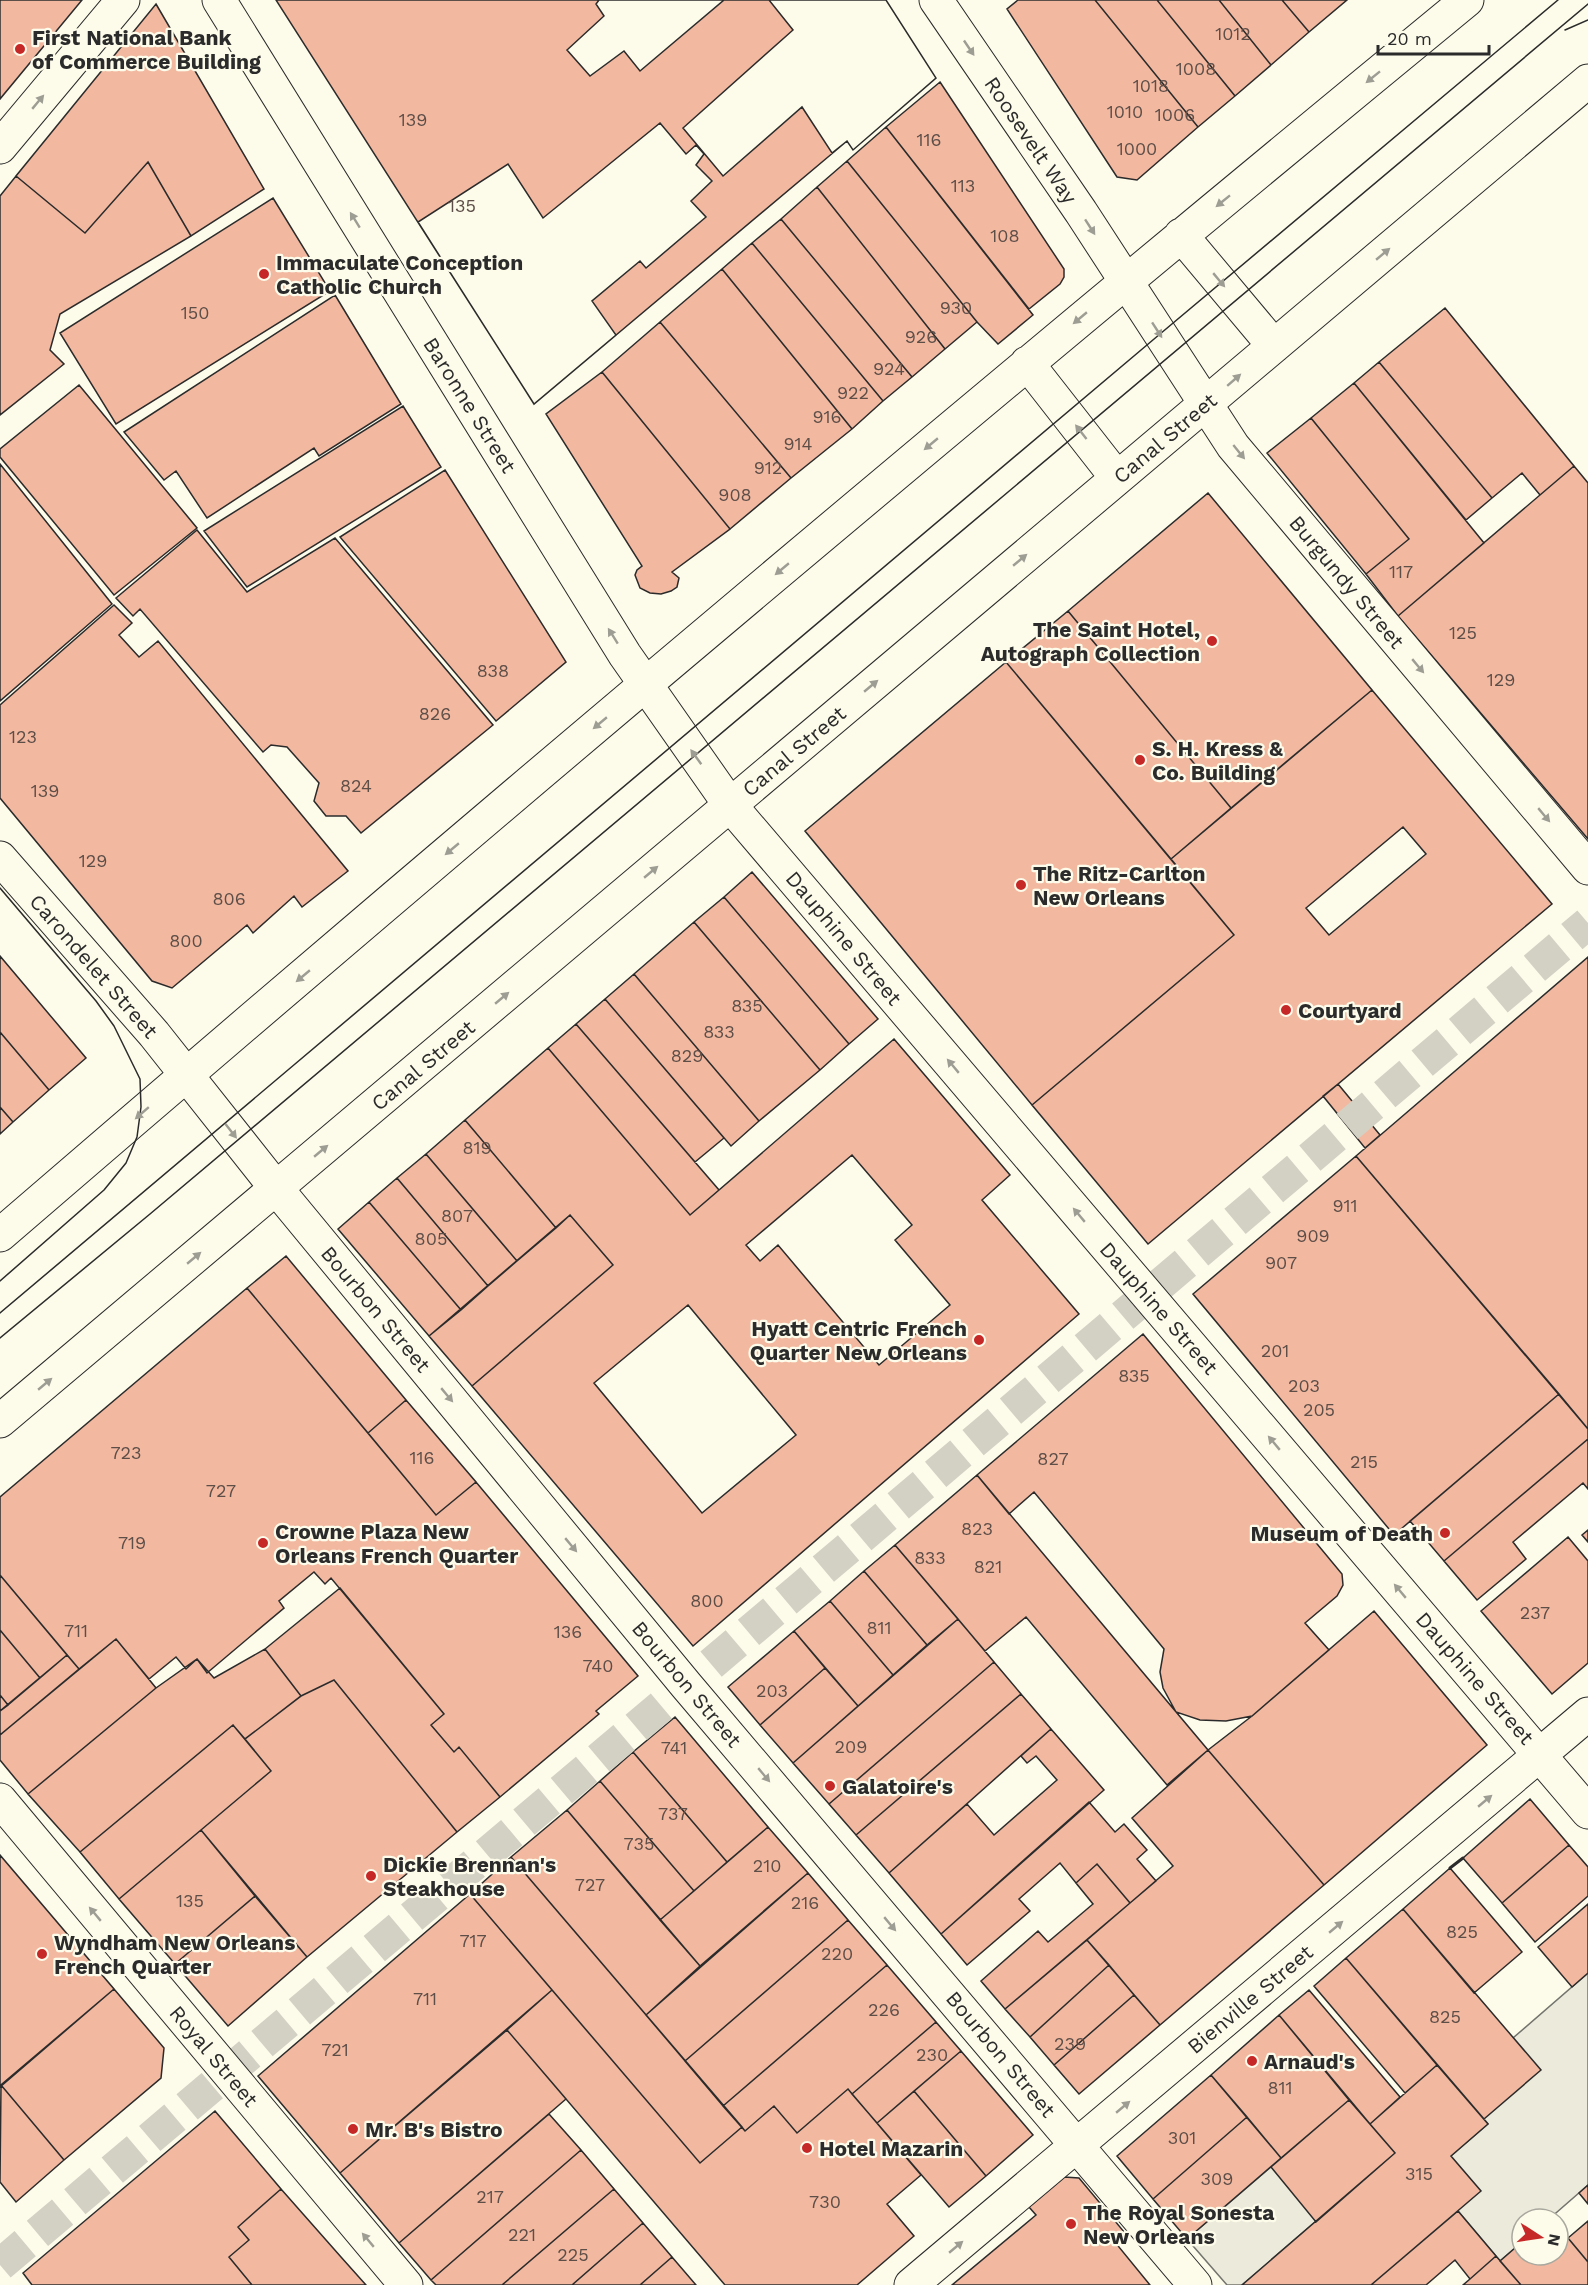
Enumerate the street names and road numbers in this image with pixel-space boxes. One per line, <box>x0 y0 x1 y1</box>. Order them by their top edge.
street label: Roosevelt Way <box>979 72 1083 208</box>
street label: Baronne Street <box>418 333 522 477</box>
street label: Canal Street <box>1108 387 1222 488</box>
street label: Burgundy Street <box>1284 510 1410 654</box>
street label: Canal Street <box>737 700 851 801</box>
street label: Dauphine Street <box>781 866 907 1010</box>
street label: Carondelet Street <box>25 889 164 1043</box>
street label: Canal Street <box>366 1014 480 1115</box>
street label: Dauphine Street <box>1095 1237 1223 1379</box>
street label: Bourbon Street <box>316 1241 436 1377</box>
street label: Dauphine Street <box>1411 1607 1539 1749</box>
street label: Bourbon Street <box>627 1616 747 1752</box>
street label: Bienville Street <box>1182 1939 1318 2059</box>
street label: Bourbon Street <box>941 1986 1061 2122</box>
street label: Royal Street <box>164 2000 264 2112</box>

